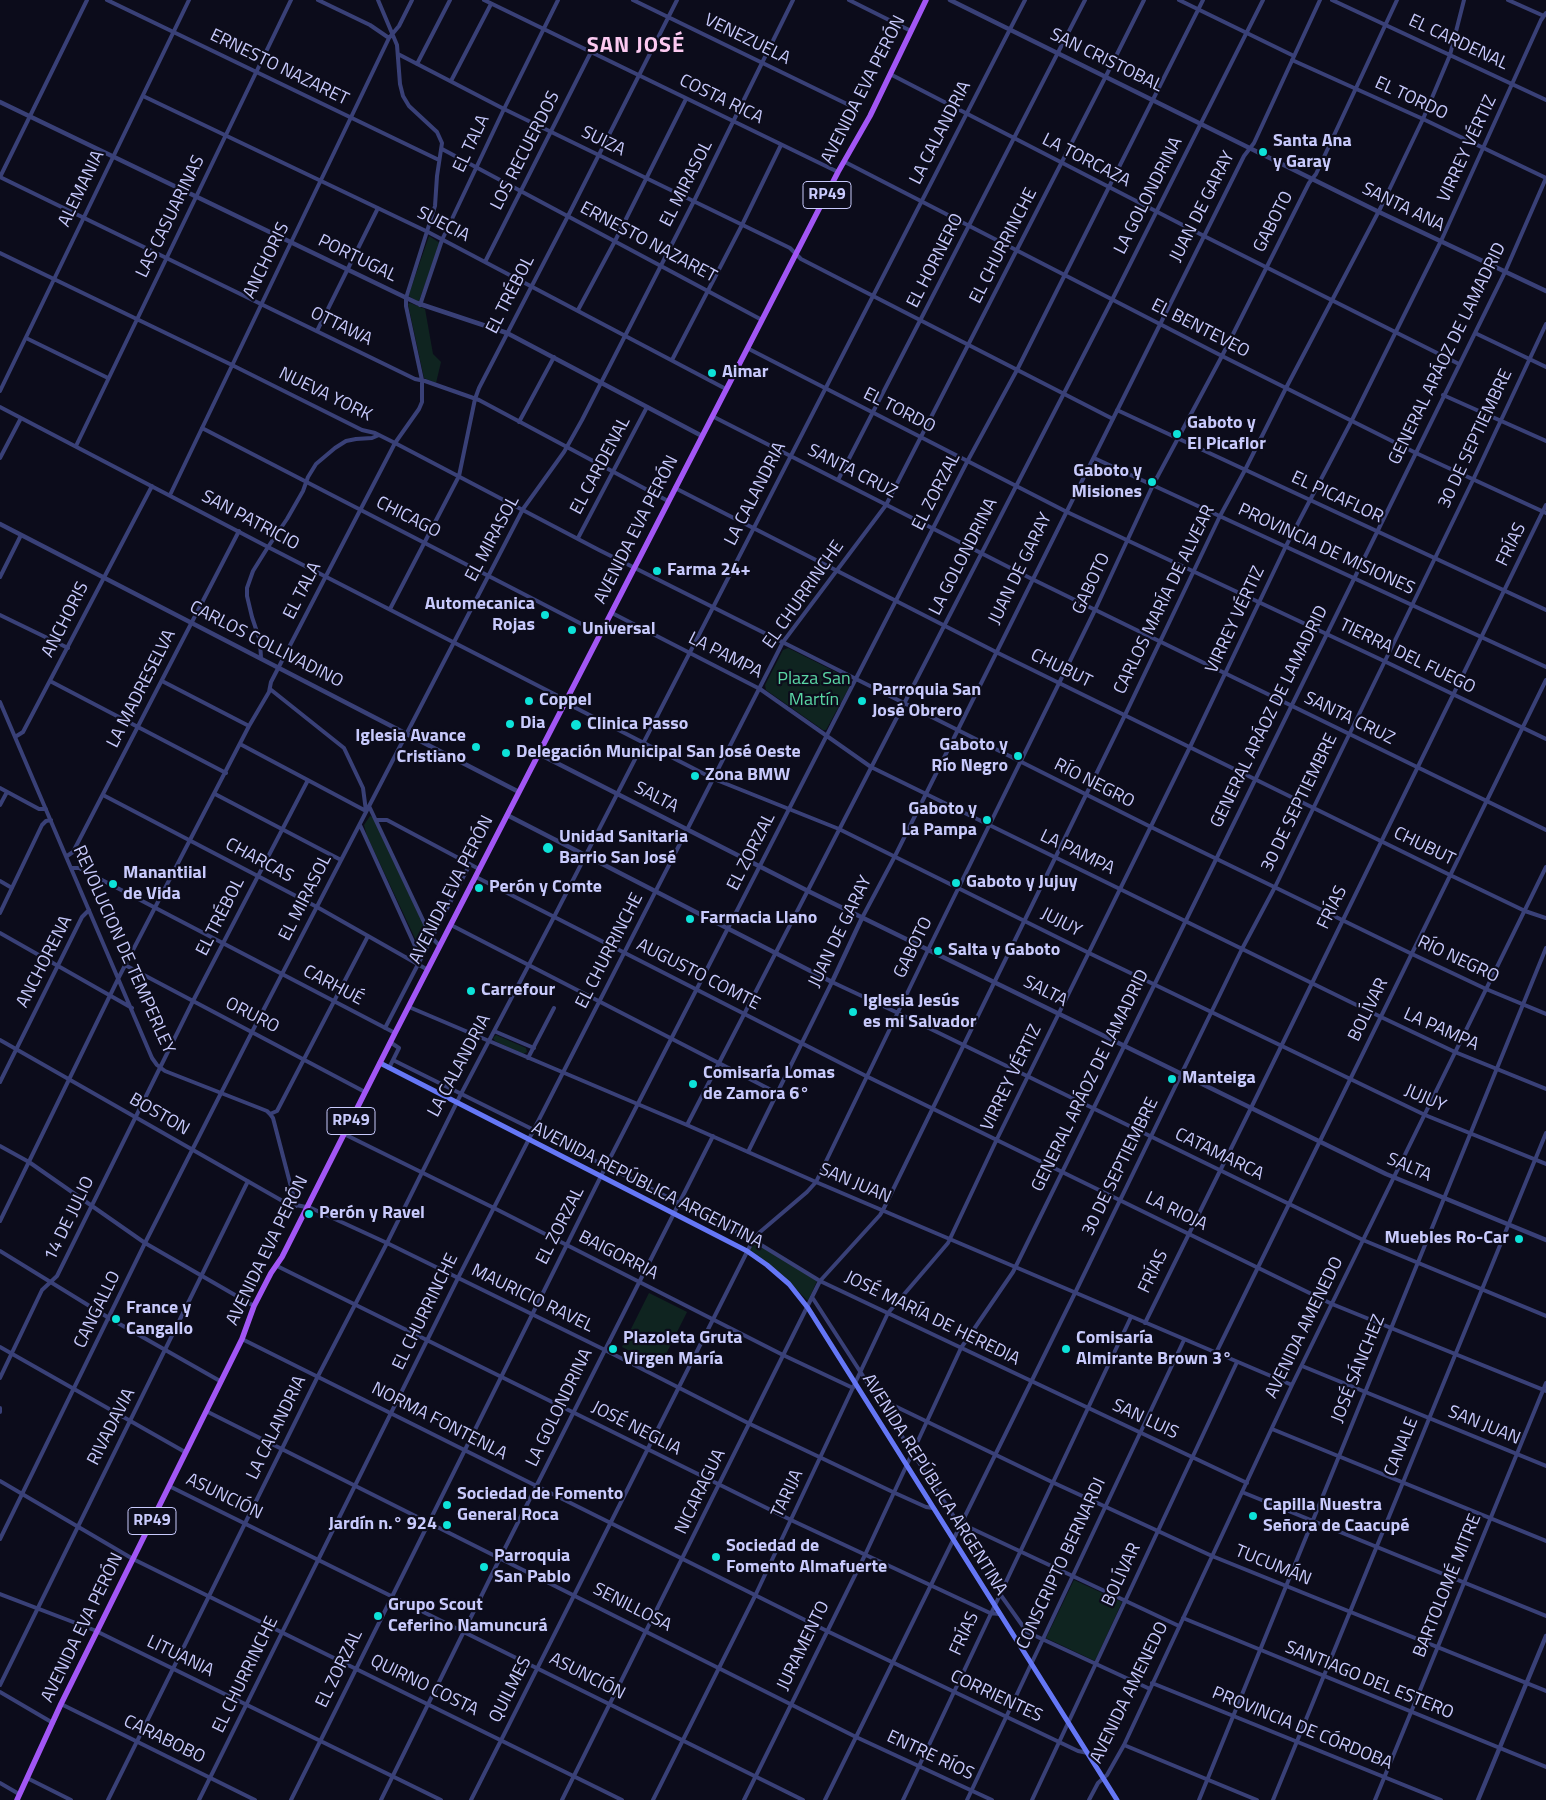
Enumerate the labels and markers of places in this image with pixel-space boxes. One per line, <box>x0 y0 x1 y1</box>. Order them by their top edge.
place label: Santa Ana y Garay <box>1273 131 1352 173</box>
marker: Santa Ana y Garay <box>1257 146 1269 158</box>
place label: Aimar <box>722 362 768 384</box>
marker: Aimar <box>706 367 718 379</box>
place label: Gaboto y El Picaflor <box>1187 413 1266 456</box>
marker: Gaboto y El Picaflor <box>1171 428 1183 440</box>
place label: Gaboto y Misiones <box>1072 461 1142 504</box>
marker: Gaboto y Misiones <box>1146 476 1158 488</box>
place label: Farma 24+ <box>667 560 751 582</box>
marker: Farma 24+ <box>651 565 663 577</box>
place label: Automecanica Rojas <box>425 594 535 636</box>
marker: Automecanica Rojas <box>539 609 551 621</box>
place label: Universal <box>582 619 656 641</box>
marker: Universal <box>566 624 578 636</box>
place label: Parroquia San José Obrero <box>872 680 981 722</box>
place label: Coppel <box>539 690 592 712</box>
marker: Coppel <box>523 695 535 707</box>
marker: Parroquia San José Obrero <box>856 695 868 707</box>
place label: Dia <box>520 713 545 735</box>
place label: Clinica Passo <box>587 714 688 736</box>
marker: Dia <box>504 718 516 730</box>
marker: Clinica Passo <box>569 718 583 732</box>
place label: Iglesia Avance Cristiano <box>355 726 466 769</box>
place label: Gaboto y Río Negro <box>931 735 1008 778</box>
marker: Iglesia Avance Cristiano <box>470 741 482 753</box>
place label: Delegación Municipal San José Oeste <box>516 742 801 764</box>
marker: Delegación Municipal San José Oeste <box>500 747 512 759</box>
marker: Gaboto y Río Negro <box>1012 750 1024 762</box>
place label: Zona BMW <box>705 765 790 787</box>
marker: Zona BMW <box>689 770 701 782</box>
place label: Gaboto y La Pampa <box>902 799 977 842</box>
marker: Gaboto y La Pampa <box>981 814 993 826</box>
place label: Unidad Sanitaria Barrio San José <box>559 827 688 870</box>
marker: Unidad Sanitaria Barrio San José <box>541 841 555 855</box>
place label: Manantiial de Vida <box>123 863 207 906</box>
place label: Gaboto y Jujuy <box>966 872 1078 894</box>
place label: Perón y Comte <box>489 877 602 899</box>
marker: Gaboto y Jujuy <box>950 877 962 889</box>
marker: Manantiial de Vida <box>107 878 119 890</box>
marker: Perón y Comte <box>473 882 485 894</box>
place label: Farmacia Llano <box>700 908 817 930</box>
marker: Farmacia Llano <box>684 913 696 925</box>
place label: Salta y Gaboto <box>948 940 1060 962</box>
marker: Salta y Gaboto <box>932 945 944 957</box>
place label: Carrefour <box>481 980 555 1002</box>
marker: Carrefour <box>465 985 477 997</box>
place label: Iglesia Jesús es mi Salvador <box>863 991 976 1034</box>
marker: Iglesia Jesús es mi Salvador <box>847 1006 859 1018</box>
place label: Comisaría Lomas de Zamora 6° <box>703 1063 835 1106</box>
place label: Manteiga <box>1182 1068 1256 1090</box>
marker: Manteiga <box>1166 1073 1178 1085</box>
marker: Comisaría Lomas de Zamora 6° <box>687 1078 699 1090</box>
place label: Perón y Ravel <box>319 1203 425 1225</box>
marker: Perón y Ravel <box>303 1208 315 1220</box>
place label: Muebles Ro-Car <box>1385 1228 1509 1250</box>
marker: Muebles Ro-Car <box>1513 1233 1525 1245</box>
place label: France y Cangallo <box>126 1298 193 1340</box>
marker: France y Cangallo <box>110 1313 122 1325</box>
place label: Plazoleta Gruta Virgen María <box>623 1328 743 1370</box>
place label: Comisaría Almirante Brown 3° <box>1076 1328 1232 1370</box>
marker: Plazoleta Gruta Virgen María <box>607 1343 619 1355</box>
marker: Comisaría Almirante Brown 3° <box>1060 1343 1072 1355</box>
place label: Sociedad de Fomento General Roca <box>457 1484 623 1526</box>
place label: Capilla Nuestra Señora de Caacupé <box>1263 1495 1410 1538</box>
marker: Sociedad de Fomento General Roca <box>441 1499 453 1511</box>
marker: Capilla Nuestra Señora de Caacupé <box>1247 1510 1259 1522</box>
place label: Jardín n.° 924 <box>328 1514 437 1536</box>
marker: Jardín n.° 924 <box>441 1519 453 1531</box>
place label: Sociedad de Fomento Almafuerte <box>726 1536 887 1578</box>
place label: Parroquia San Pablo <box>494 1546 571 1588</box>
marker: Sociedad de Fomento Almafuerte <box>710 1551 722 1563</box>
marker: Parroquia San Pablo <box>478 1561 490 1573</box>
place label: Grupo Scout Ceferino Namuncurá <box>388 1595 548 1638</box>
marker: Grupo Scout Ceferino Namuncurá <box>372 1610 384 1622</box>

